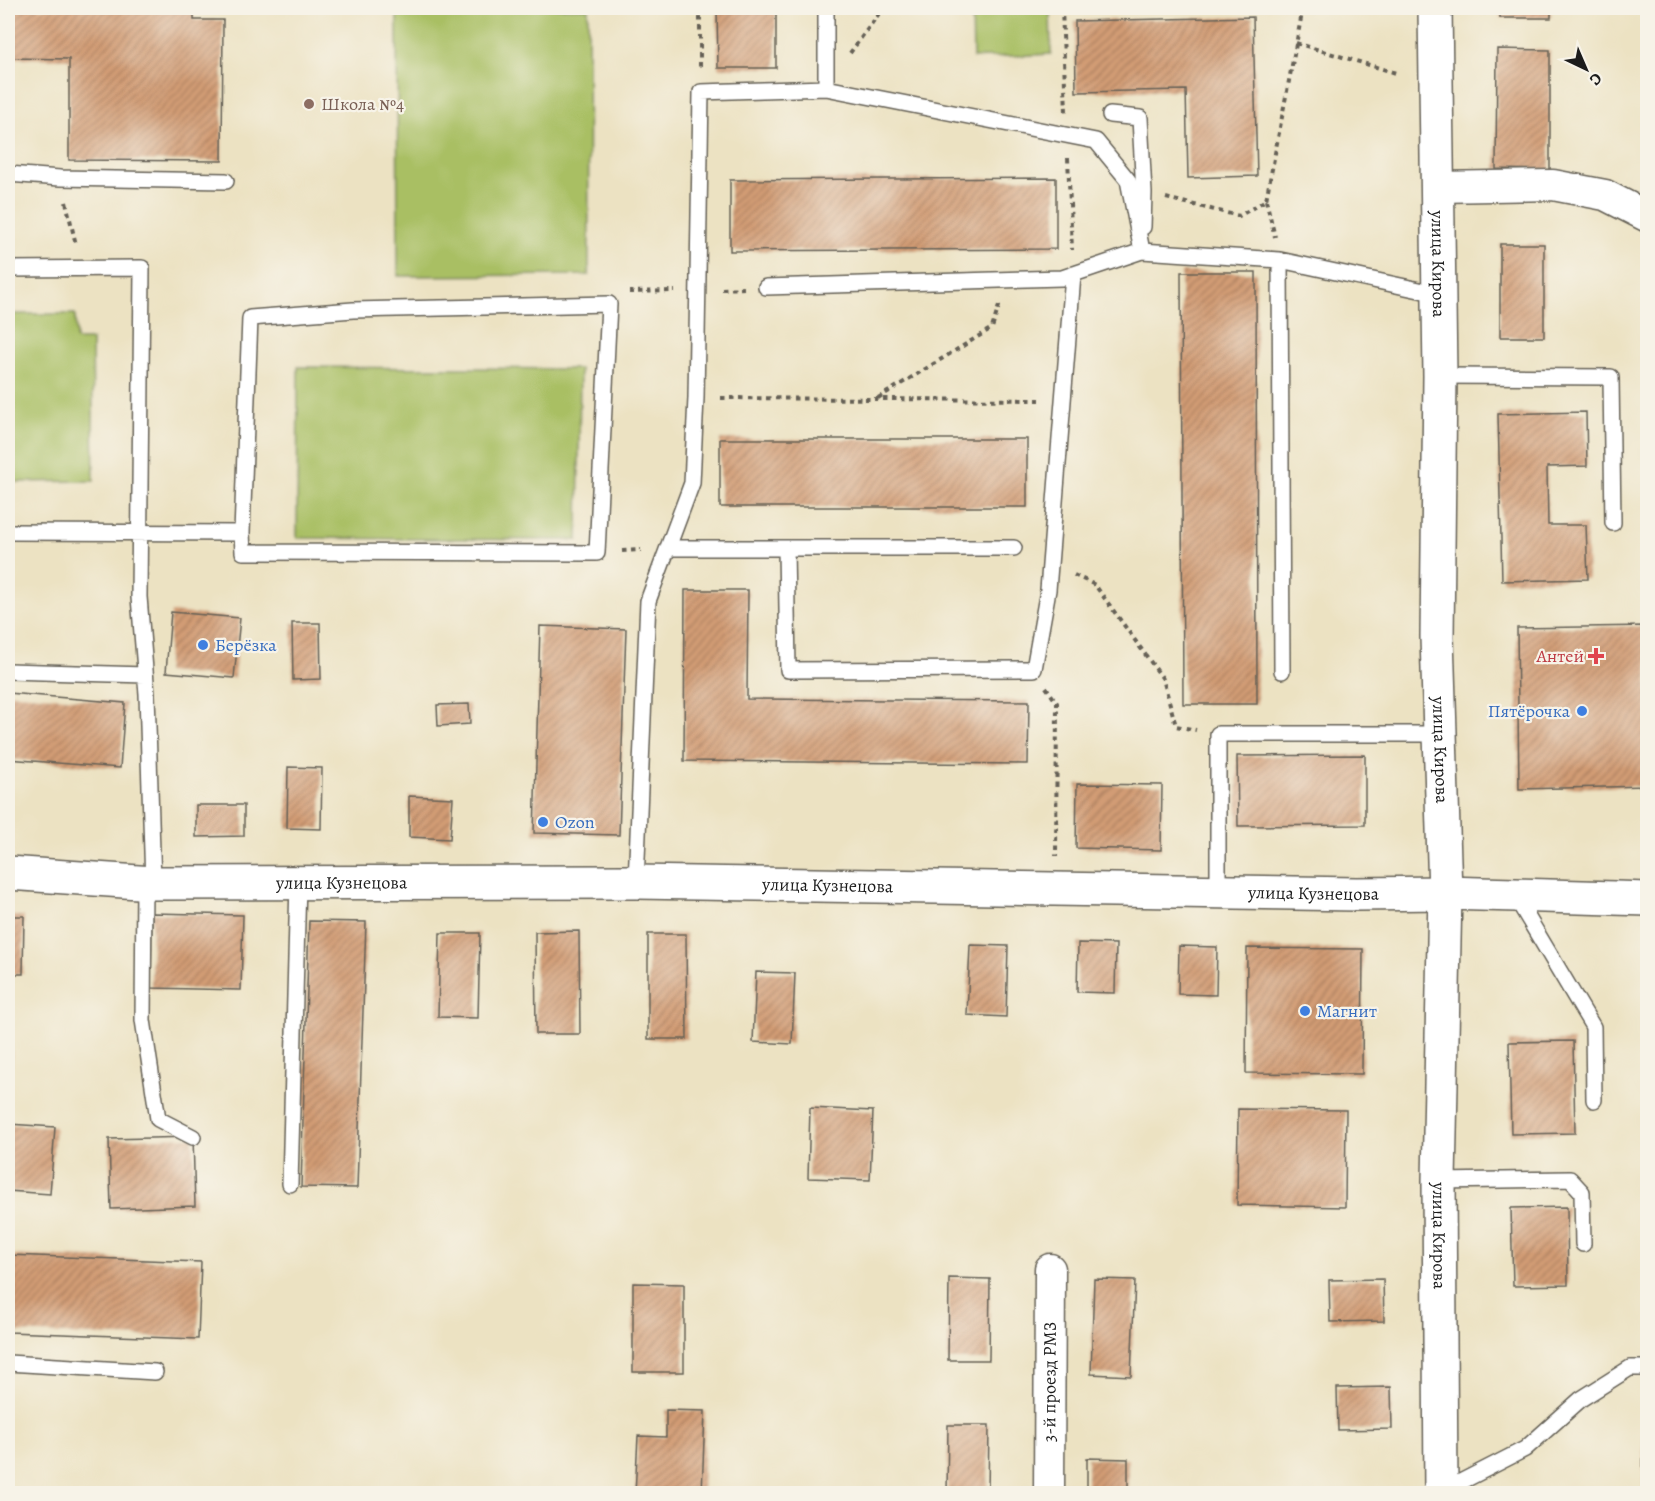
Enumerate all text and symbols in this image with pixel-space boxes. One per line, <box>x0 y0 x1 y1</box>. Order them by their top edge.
north arrow <box>1556 39 1616 99</box>
text: С <box>1584 68 1607 91</box>
place label: Школа №4 <box>321 92 404 116</box>
marker: Школа №4 <box>302 97 316 111</box>
street label: улица Кирова <box>1426 209 1451 318</box>
place label: Берёзка <box>215 633 277 657</box>
marker: Берёзка <box>196 638 210 652</box>
place label: Антей <box>1536 644 1584 668</box>
marker: Антей <box>1589 649 1603 663</box>
street label: улица Кирова <box>1427 695 1454 804</box>
place label: Пятёрочка <box>1488 699 1571 723</box>
marker: Пятёрочка <box>1575 704 1589 718</box>
place label: Ozon <box>555 810 595 834</box>
marker: Ozon <box>536 815 550 829</box>
street label: улица Кузнецова <box>275 870 408 895</box>
street label: улица Кузнецова <box>761 872 894 898</box>
street label: улица Кузнецова <box>1247 880 1380 906</box>
place label: Магнит <box>1317 999 1377 1023</box>
marker: Магнит <box>1298 1004 1312 1018</box>
street label: улица Кирова <box>1427 1181 1452 1290</box>
street label: 3-й проезд РМЗ <box>1037 1322 1062 1442</box>

